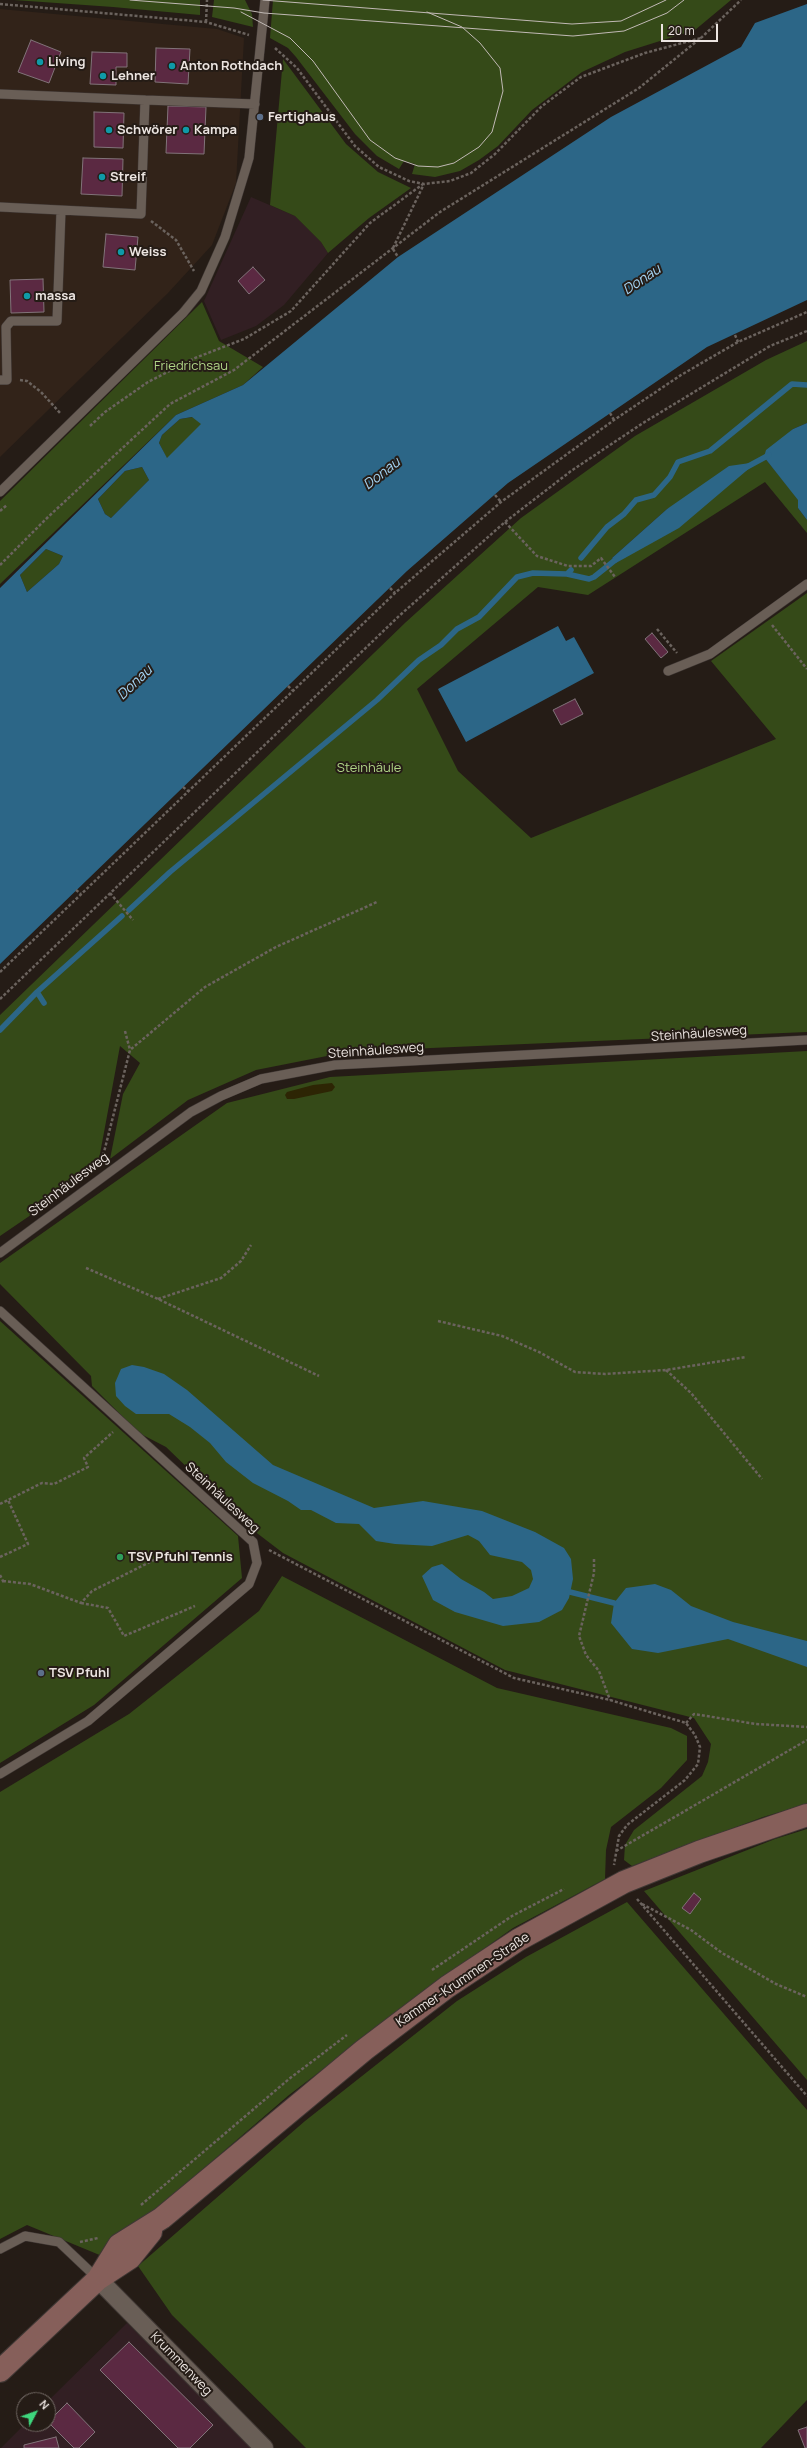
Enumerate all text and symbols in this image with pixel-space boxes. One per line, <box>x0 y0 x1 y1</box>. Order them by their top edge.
scale bar <box>663 16 720 42</box>
text: 20 m <box>668 22 695 39</box>
place label: Living <box>48 54 86 70</box>
marker: Living <box>35 57 45 67</box>
place label: Anton Rothdach <box>180 58 282 74</box>
marker: Anton Rothdach <box>167 61 177 71</box>
place label: Lehner <box>111 68 155 84</box>
marker: Lehner <box>98 71 108 81</box>
place label: Fertighaus <box>268 109 336 125</box>
marker: Fertighaus <box>255 112 265 122</box>
place label: Schwörer <box>117 122 177 138</box>
place label: Kampa <box>194 122 237 138</box>
marker: Schwörer <box>104 125 114 135</box>
marker: Kampa <box>181 125 191 135</box>
place label: Streif <box>110 169 146 185</box>
marker: Streif <box>97 172 107 182</box>
place label: Weiss <box>129 244 166 260</box>
marker: Weiss <box>116 247 126 257</box>
water label: Donau <box>620 261 664 299</box>
place label: massa <box>35 288 76 304</box>
marker: massa <box>22 291 32 301</box>
park label: Friedrichsau <box>154 358 228 374</box>
water label: Donau <box>360 454 404 494</box>
water label: Donau <box>114 662 156 704</box>
park label: Steinhäule <box>337 760 401 776</box>
street label: Steinhäulesweg <box>650 1023 748 1045</box>
street label: Steinhäulesweg <box>327 1040 425 1062</box>
street label: Steinhäulesweg <box>26 1150 112 1220</box>
street label: Steinhäulesweg <box>182 1459 262 1537</box>
place label: TSV Pfuhl Tennis <box>128 1549 233 1565</box>
marker: TSV Pfuhl Tennis <box>115 1552 125 1562</box>
place label: TSV Pfuhl <box>49 1665 110 1681</box>
marker: TSV Pfuhl <box>36 1668 46 1678</box>
street label: Kammer-Krummen-Straße <box>393 1929 533 2031</box>
street label: Krummenweg <box>147 2329 215 2399</box>
north arrow <box>16 2392 56 2432</box>
text: N <box>36 2397 53 2412</box>

